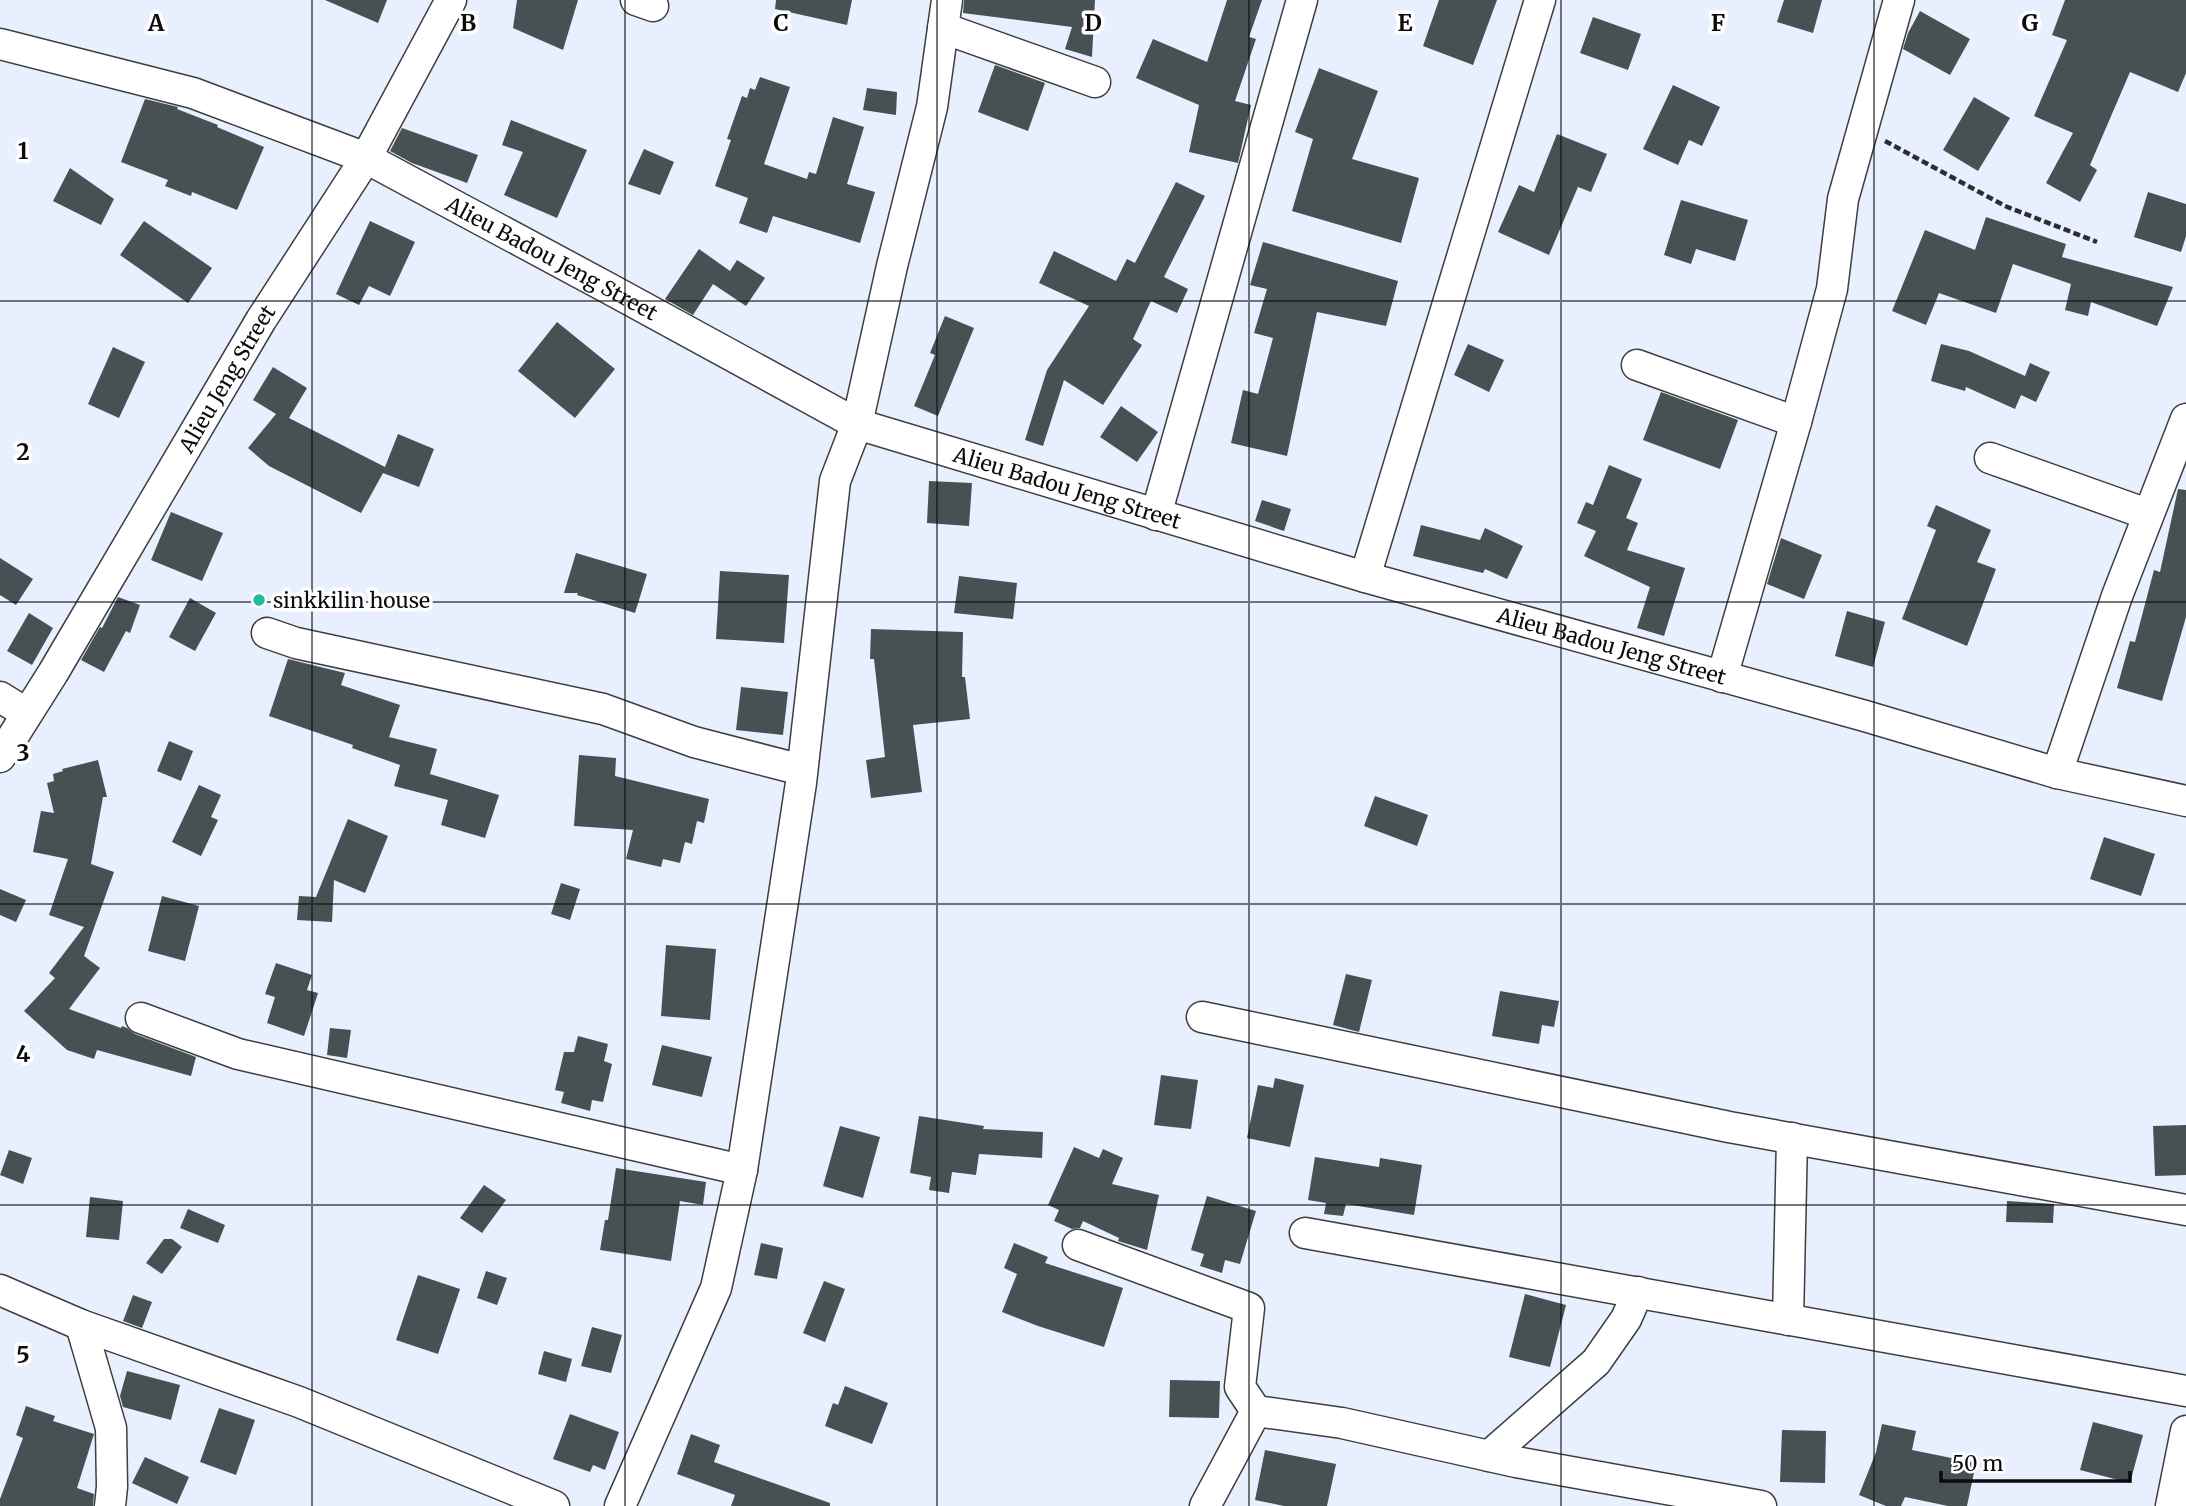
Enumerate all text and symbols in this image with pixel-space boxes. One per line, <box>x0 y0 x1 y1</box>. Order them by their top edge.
text: A <box>147 8 165 37</box>
text: B <box>460 8 476 37</box>
text: C <box>773 8 789 37</box>
text: D <box>1084 8 1102 37</box>
text: E <box>1397 8 1413 37</box>
text: F <box>1711 8 1725 37</box>
text: G <box>2022 8 2039 37</box>
text: 1 <box>18 136 29 165</box>
street label: Alieu Badou Jeng Street <box>441 190 662 326</box>
street label: Alieu Jeng Street <box>172 300 281 458</box>
text: 2 <box>16 437 30 466</box>
street label: Alieu Badou Jeng Street <box>949 440 1184 534</box>
place label: sinkkilin house <box>273 587 430 614</box>
marker: sinkkilin house <box>251 592 267 608</box>
street label: Alieu Badou Jeng Street <box>1493 601 1729 690</box>
text: 3 <box>16 738 30 767</box>
text: 4 <box>16 1039 31 1068</box>
text: 5 <box>16 1340 30 1369</box>
scale bar <box>1941 1440 2130 1484</box>
text: 50 m <box>1952 1450 2003 1477</box>

